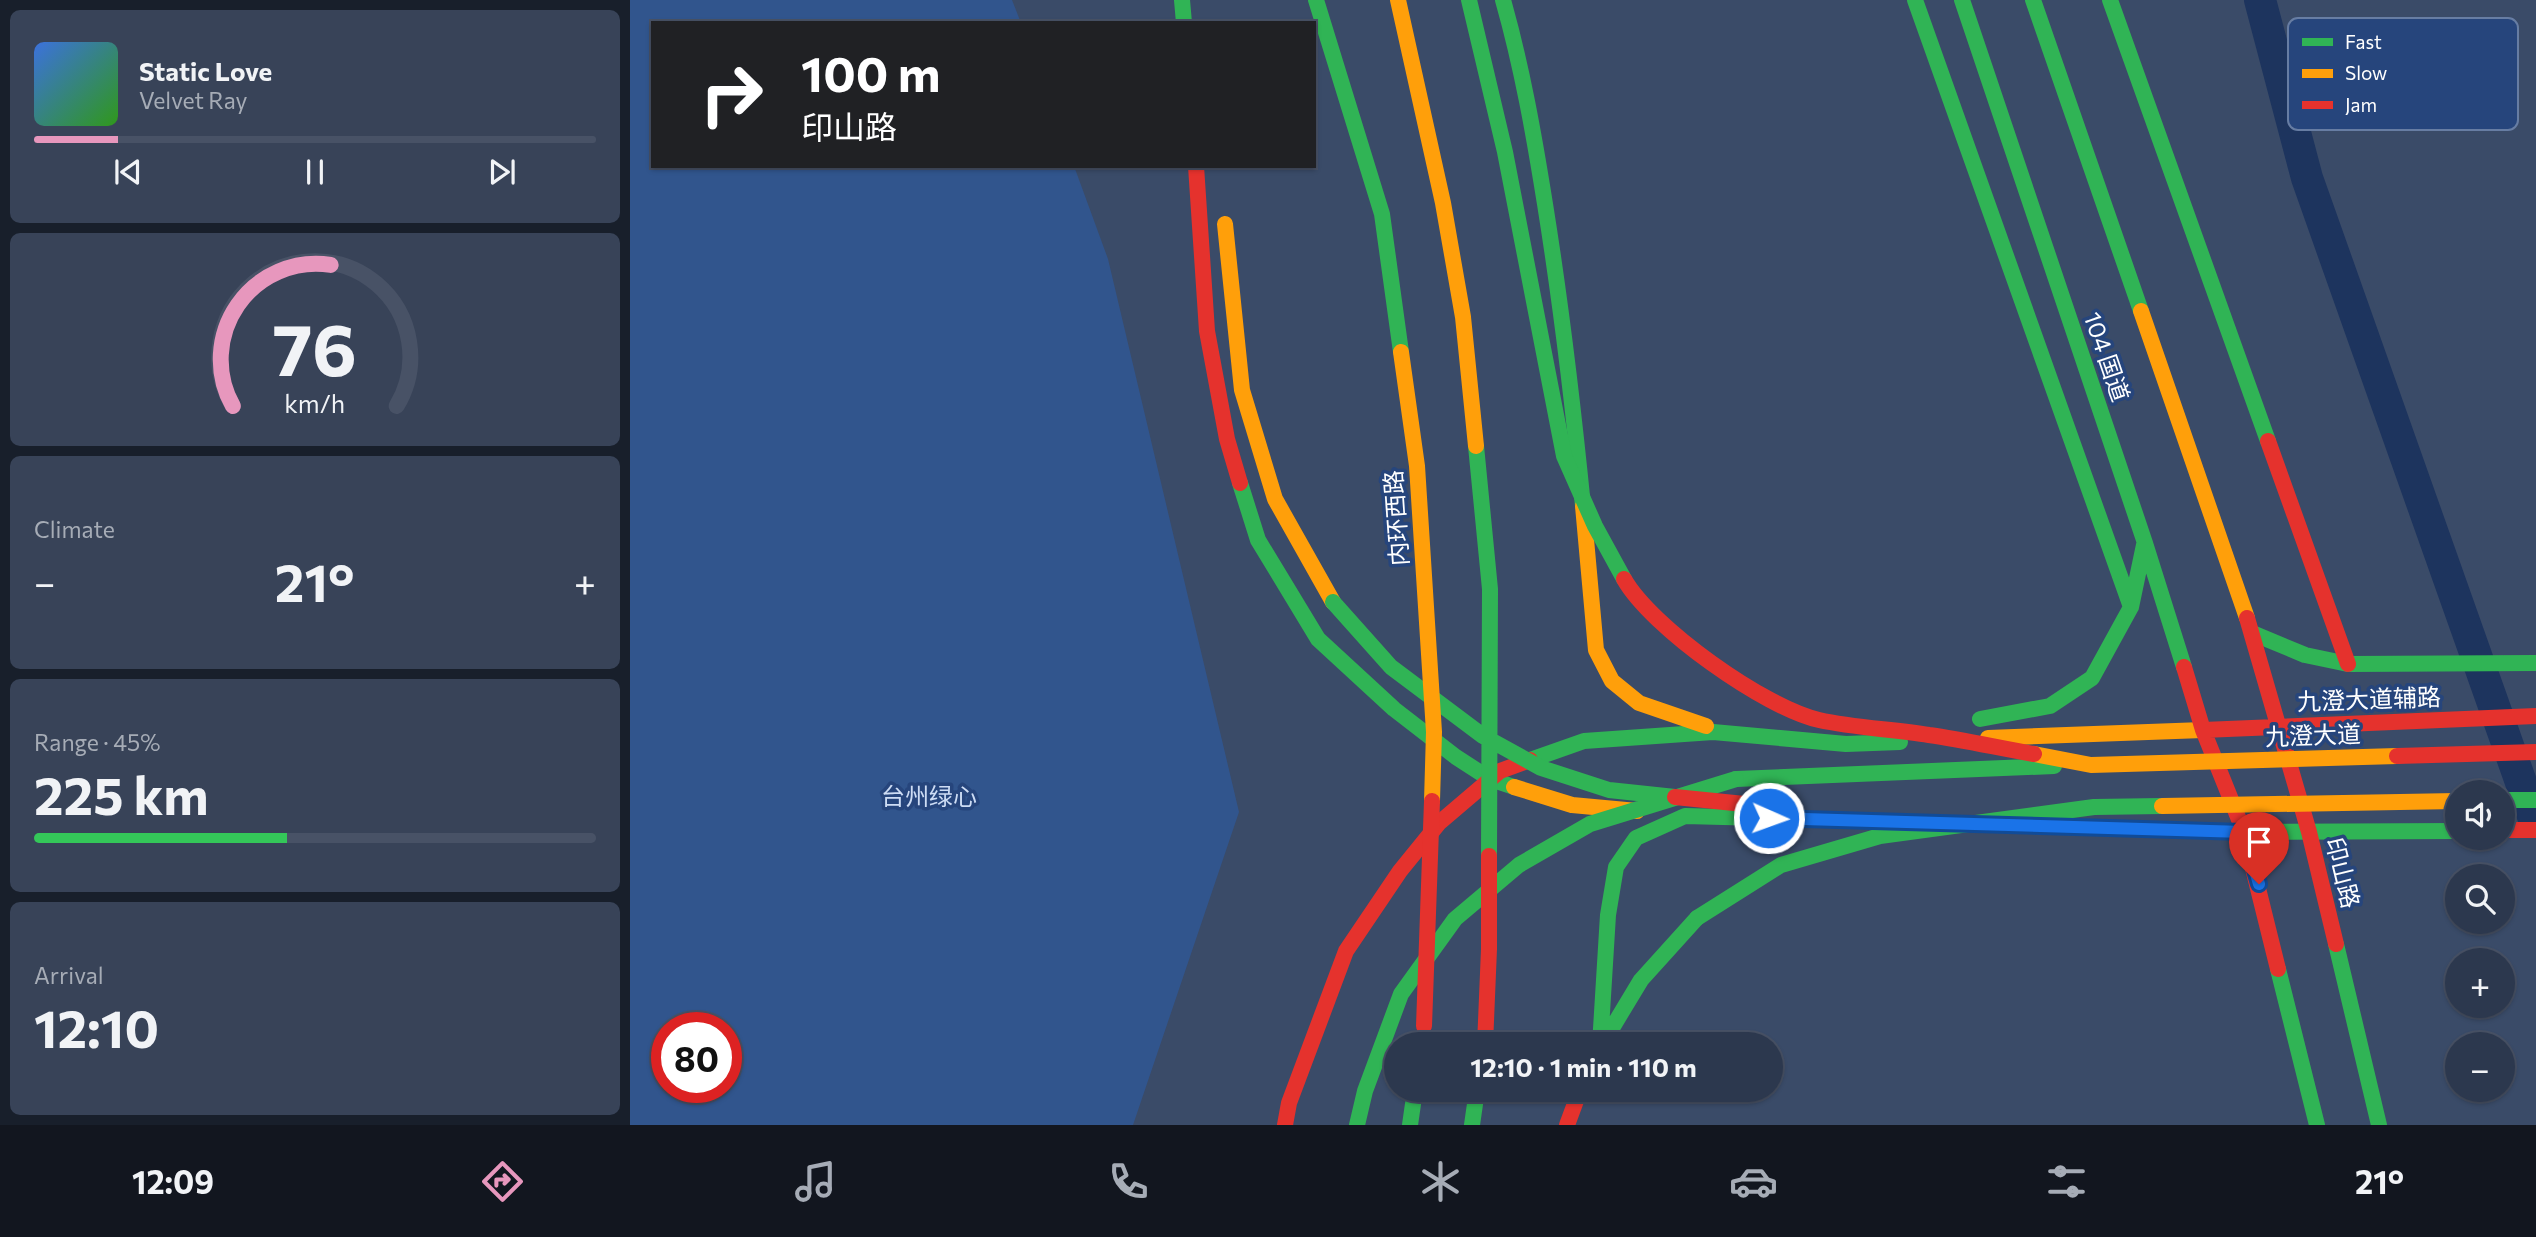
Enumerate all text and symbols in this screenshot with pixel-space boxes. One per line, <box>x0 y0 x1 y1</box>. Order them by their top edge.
legend <box>2288 18 2518 130</box>
text: Fast <box>2345 30 2382 53</box>
text: 100 m <box>801 42 940 102</box>
icon: right <box>686 49 777 140</box>
text: Static Love <box>139 55 272 86</box>
text: Slow <box>2345 61 2387 84</box>
text: Velvet Ray <box>139 86 247 114</box>
text: Jam <box>2345 93 2377 116</box>
text: 印山路 <box>801 106 897 146</box>
icon: previous <box>109 153 147 191</box>
icon: pause <box>296 153 334 191</box>
icon: next <box>483 153 521 191</box>
text: 76 <box>273 302 357 391</box>
street label: 104 国道 <box>2079 308 2136 405</box>
text: km/h <box>285 387 345 417</box>
street label: 内环西路 <box>1378 469 1413 567</box>
text: Climate <box>34 515 115 543</box>
text: 21° <box>275 549 354 613</box>
text: − <box>34 558 56 605</box>
text: + <box>574 558 596 605</box>
street label: 九澄大道辅路 <box>2296 681 2441 716</box>
street label: 九澄大道 <box>2264 718 2361 751</box>
text: Range · 45% <box>34 728 160 756</box>
text: 225 km <box>34 762 209 826</box>
map controls <box>2445 780 2515 1102</box>
button: sound <box>2445 780 2515 850</box>
park label: 台州绿心 <box>881 781 977 810</box>
position arrow <box>1732 781 1806 855</box>
pin <box>2229 812 2289 884</box>
icon: arrive <box>2240 823 2278 861</box>
street label: 印山路 <box>2321 834 2366 911</box>
button: search <box>2445 864 2515 934</box>
button: + <box>2445 948 2515 1018</box>
text: Arrival <box>34 961 104 989</box>
text: 12:10 <box>34 995 159 1059</box>
speed limit sign: 80 <box>651 1012 742 1103</box>
button: − <box>2445 1032 2515 1102</box>
text: 12:10 · 1 min · 110 m <box>1470 1051 1697 1082</box>
icon: directions <box>478 1157 527 1206</box>
icon: music <box>791 1157 840 1206</box>
icon: phone <box>1104 1157 1153 1206</box>
icon: climate <box>1416 1157 1465 1206</box>
icon: car <box>1729 1157 1778 1206</box>
icon: filters <box>2042 1157 2091 1206</box>
text: 12:09 <box>132 1161 214 1201</box>
text: 21° <box>2355 1161 2404 1201</box>

